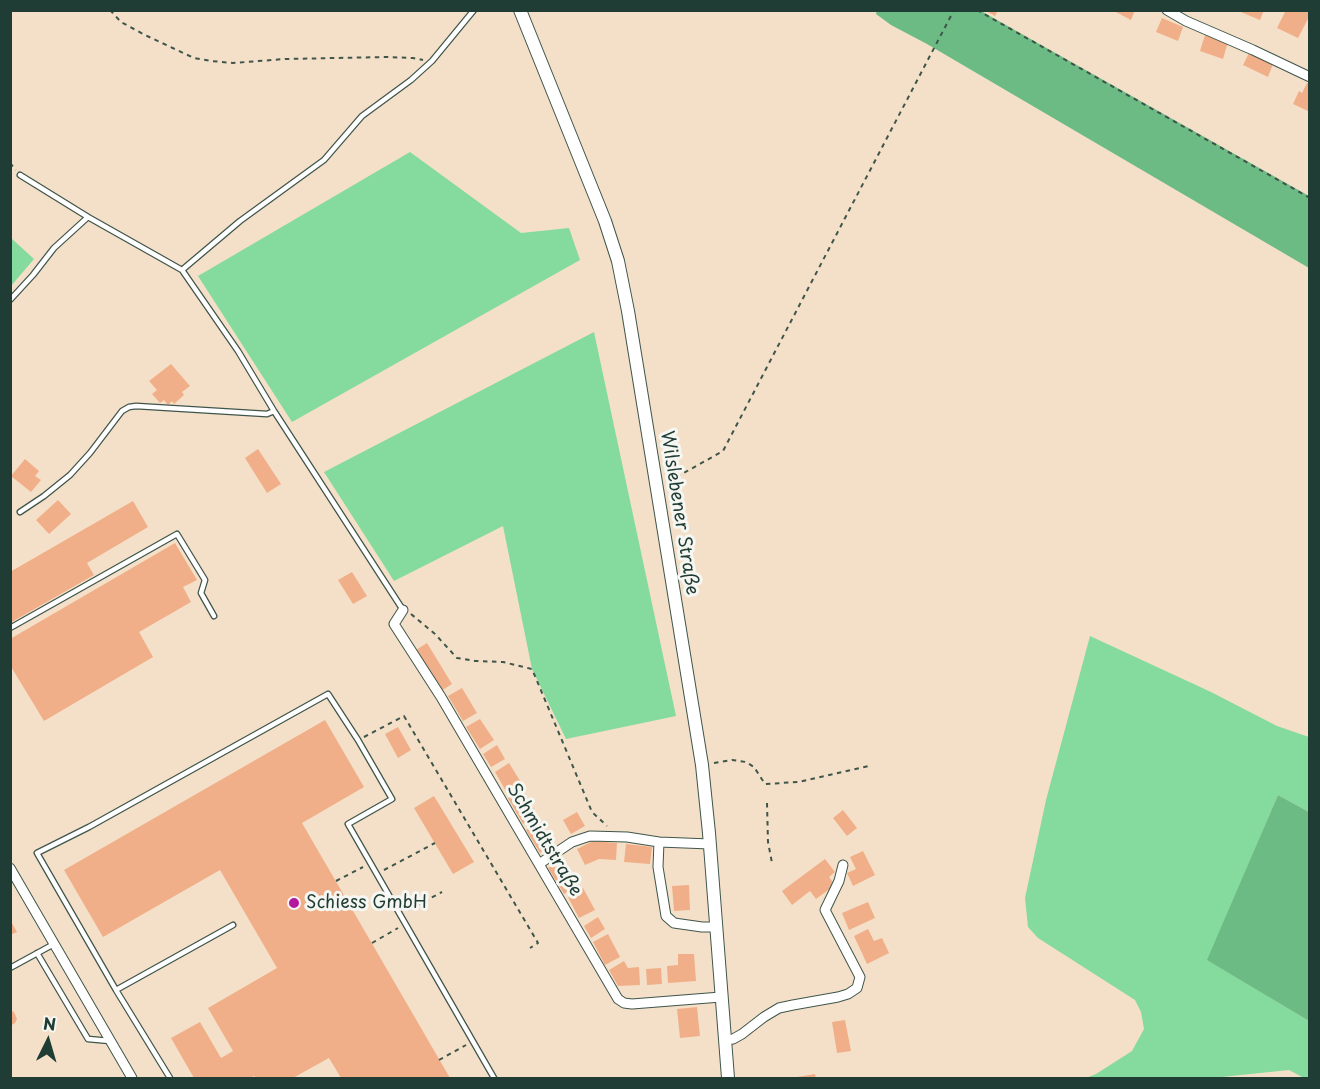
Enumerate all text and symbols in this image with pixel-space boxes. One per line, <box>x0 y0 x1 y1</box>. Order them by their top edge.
street label: Wilslebener Straße <box>655 429 703 597</box>
street label: Schmidtstraße <box>502 780 586 900</box>
place label: Schiess GmbH <box>306 892 427 914</box>
marker: Schiess GmbH <box>287 896 301 910</box>
north arrow <box>18 1011 78 1071</box>
text: N <box>42 1011 57 1036</box>

